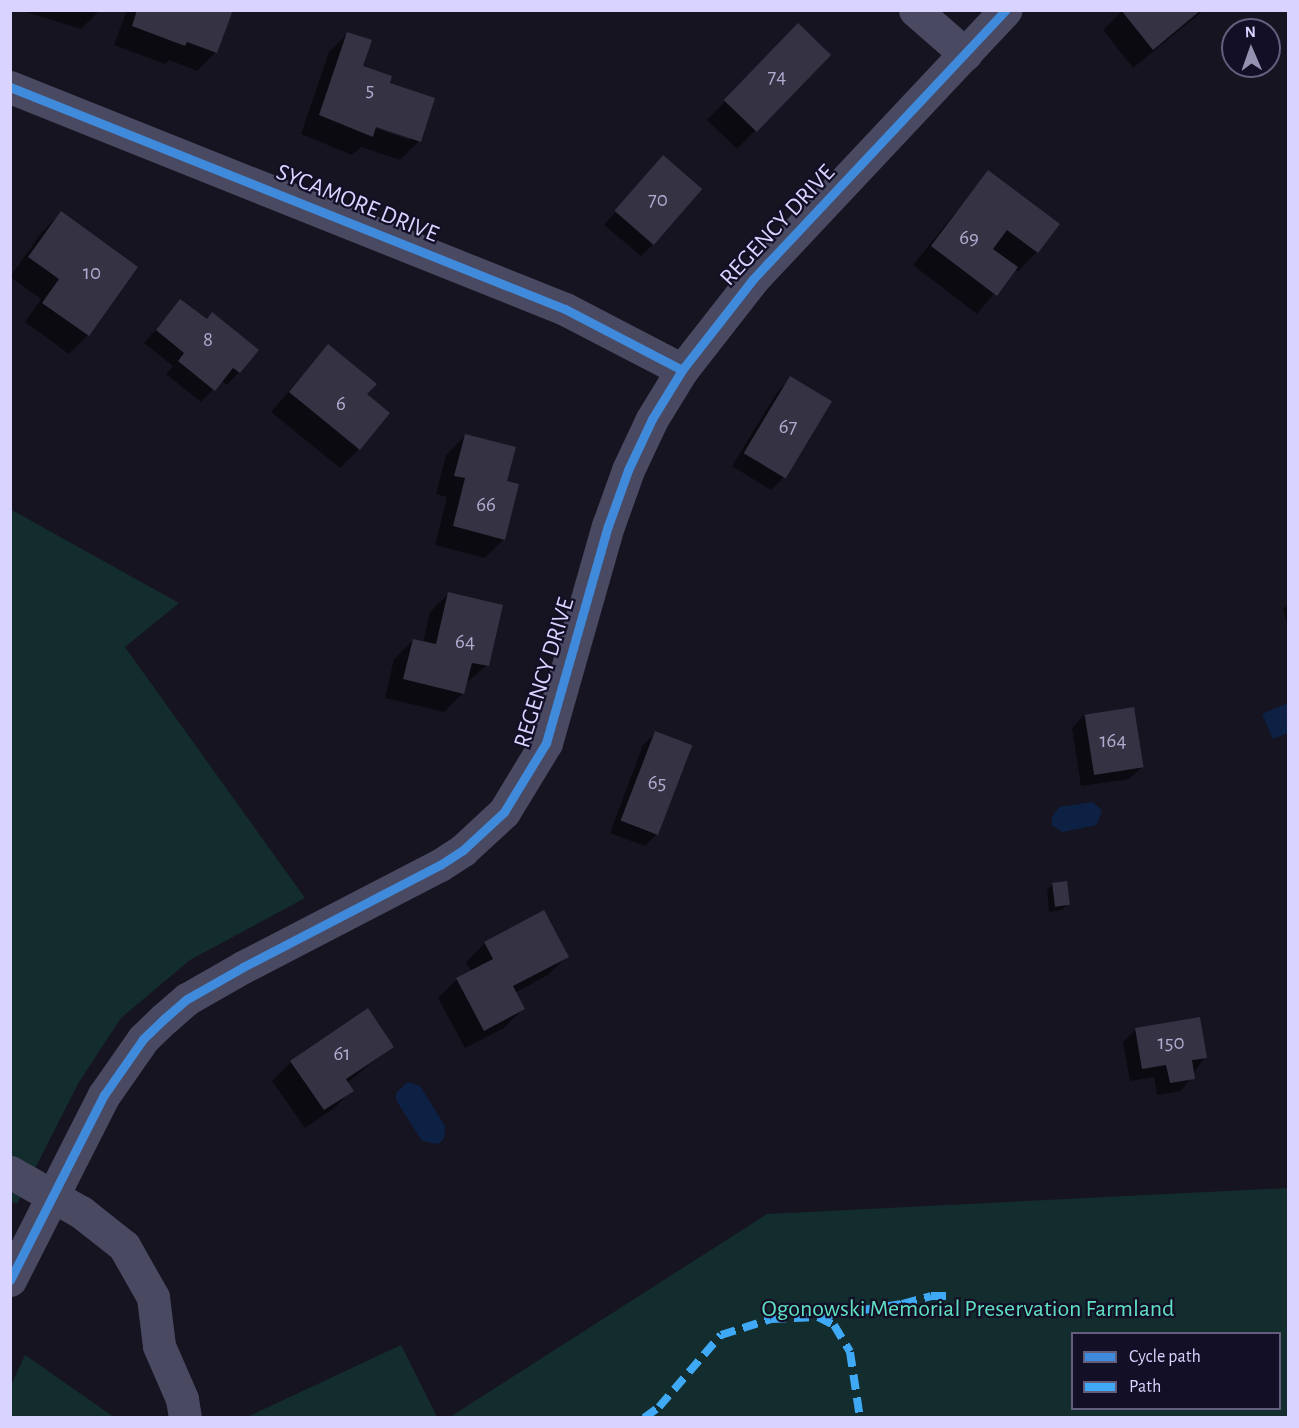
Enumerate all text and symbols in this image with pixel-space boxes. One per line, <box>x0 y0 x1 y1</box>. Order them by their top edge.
north arrow <box>1221 18 1281 78</box>
text: N <box>1245 24 1256 40</box>
house number: 74 <box>768 64 786 90</box>
house number: 5 <box>366 77 374 103</box>
street label: SYCAMORE DRIVE <box>272 158 442 250</box>
street label: REGENCY DRIVE <box>714 159 842 293</box>
house number: 70 <box>648 187 668 213</box>
house number: 69 <box>959 225 979 251</box>
house number: 10 <box>83 260 101 286</box>
house number: 8 <box>203 327 213 353</box>
house number: 6 <box>336 391 346 417</box>
house number: 67 <box>779 414 797 440</box>
house number: 66 <box>476 492 496 518</box>
street label: REGENCY DRIVE <box>508 594 582 752</box>
house number: 64 <box>455 629 475 655</box>
house number: 164 <box>1099 728 1127 754</box>
house number: 65 <box>648 770 666 796</box>
house number: 150 <box>1157 1030 1185 1056</box>
house number: 61 <box>333 1041 351 1067</box>
park label: Ogonowski Memorial Preservation Farmland <box>761 1296 1175 1324</box>
legend <box>1071 1332 1281 1410</box>
text: Cycle path <box>1129 1348 1201 1366</box>
text: Path <box>1129 1378 1161 1396</box>

